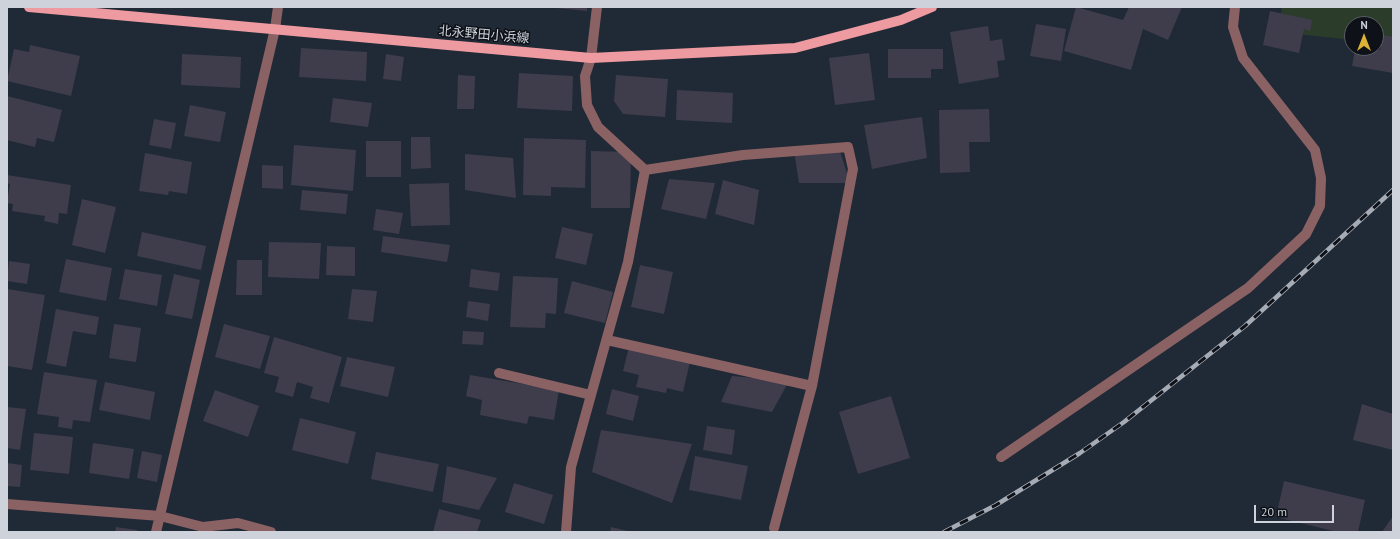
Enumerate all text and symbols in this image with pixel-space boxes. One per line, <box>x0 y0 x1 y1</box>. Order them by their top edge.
north arrow <box>1344 16 1384 56</box>
text: N <box>1360 18 1368 32</box>
street label: 北永野田小浜線 <box>438 23 530 47</box>
scale bar <box>1256 497 1336 523</box>
text: 20 m <box>1261 504 1287 519</box>

